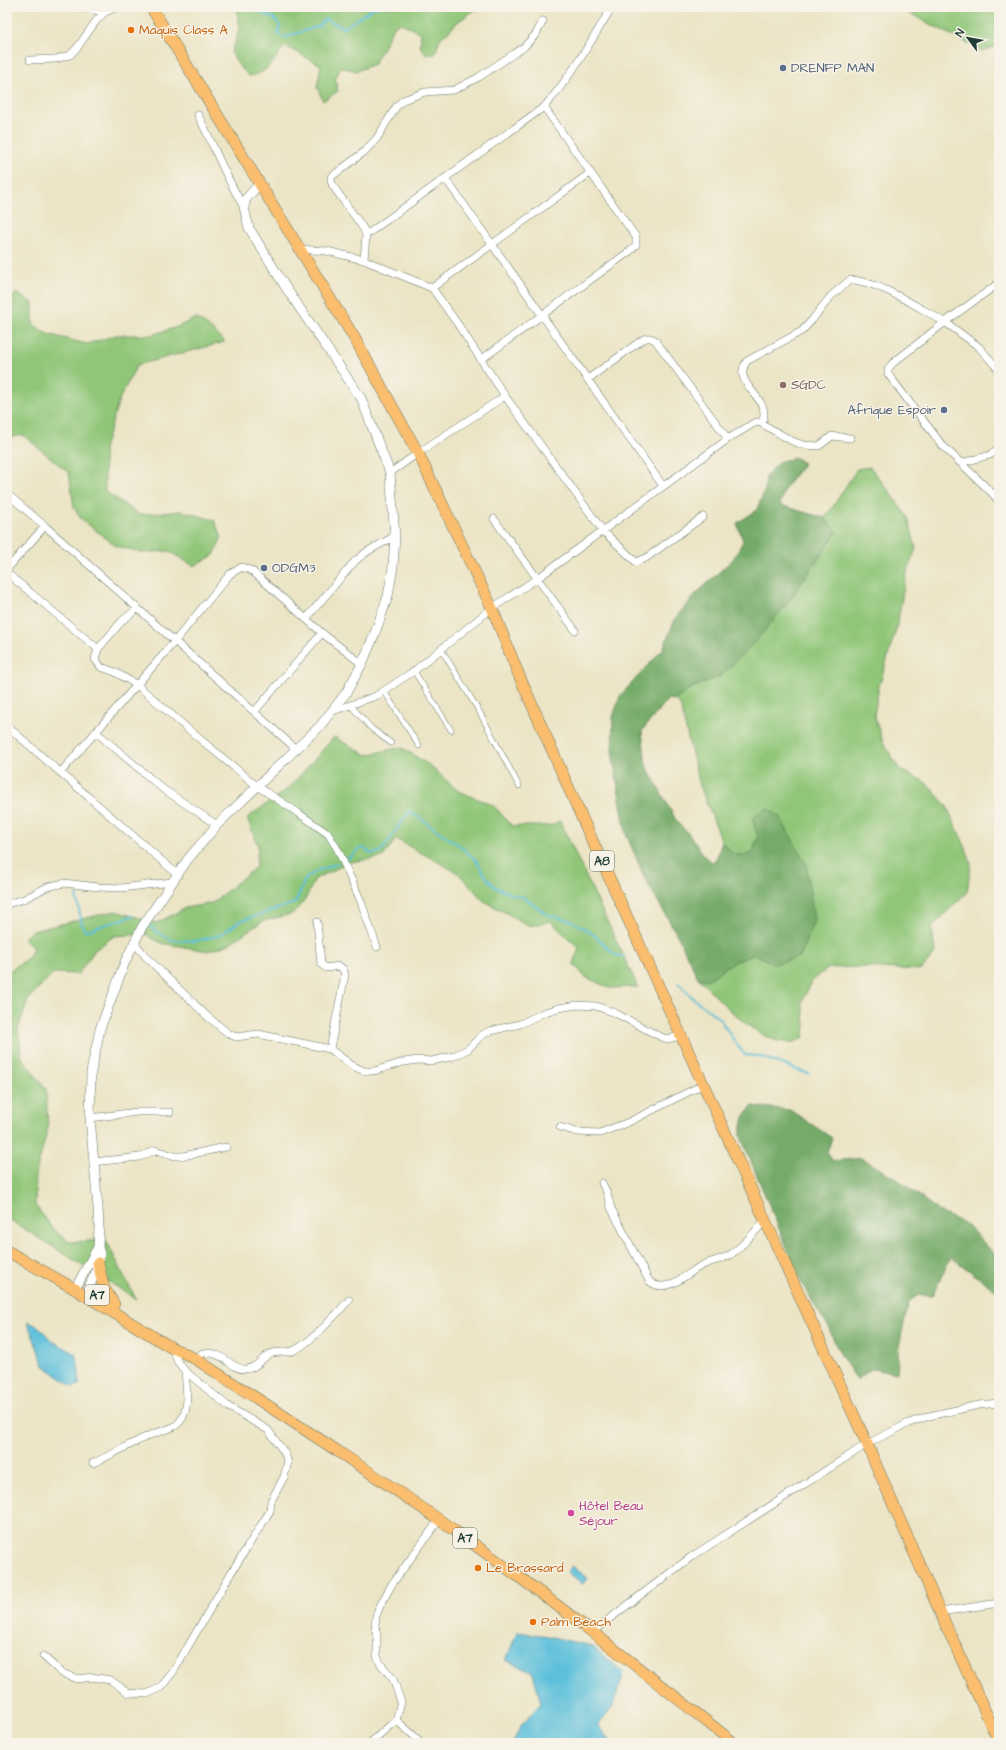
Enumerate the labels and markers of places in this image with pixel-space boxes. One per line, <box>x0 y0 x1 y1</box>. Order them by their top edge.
place label: Maquis Class A <box>139 21 228 39</box>
marker: Maquis Class A <box>126 25 136 35</box>
place label: DRENFP MAN <box>791 59 874 77</box>
marker: DRENFP MAN <box>778 63 788 73</box>
place label: SGDC <box>791 376 826 394</box>
marker: SGDC <box>778 380 788 390</box>
place label: Afrique Espoir <box>847 401 936 419</box>
marker: Afrique Espoir <box>939 405 949 415</box>
place label: ODGM3 <box>272 559 316 577</box>
marker: ODGM3 <box>259 563 269 573</box>
place label: Hôtel Beau Séjour <box>579 1497 644 1530</box>
marker: Hôtel Beau Séjour <box>566 1508 576 1518</box>
place label: Le Brassard <box>486 1559 564 1577</box>
marker: Le Brassard <box>473 1563 483 1573</box>
place label: Palm Beach <box>541 1613 611 1631</box>
marker: Palm Beach <box>528 1617 538 1627</box>

